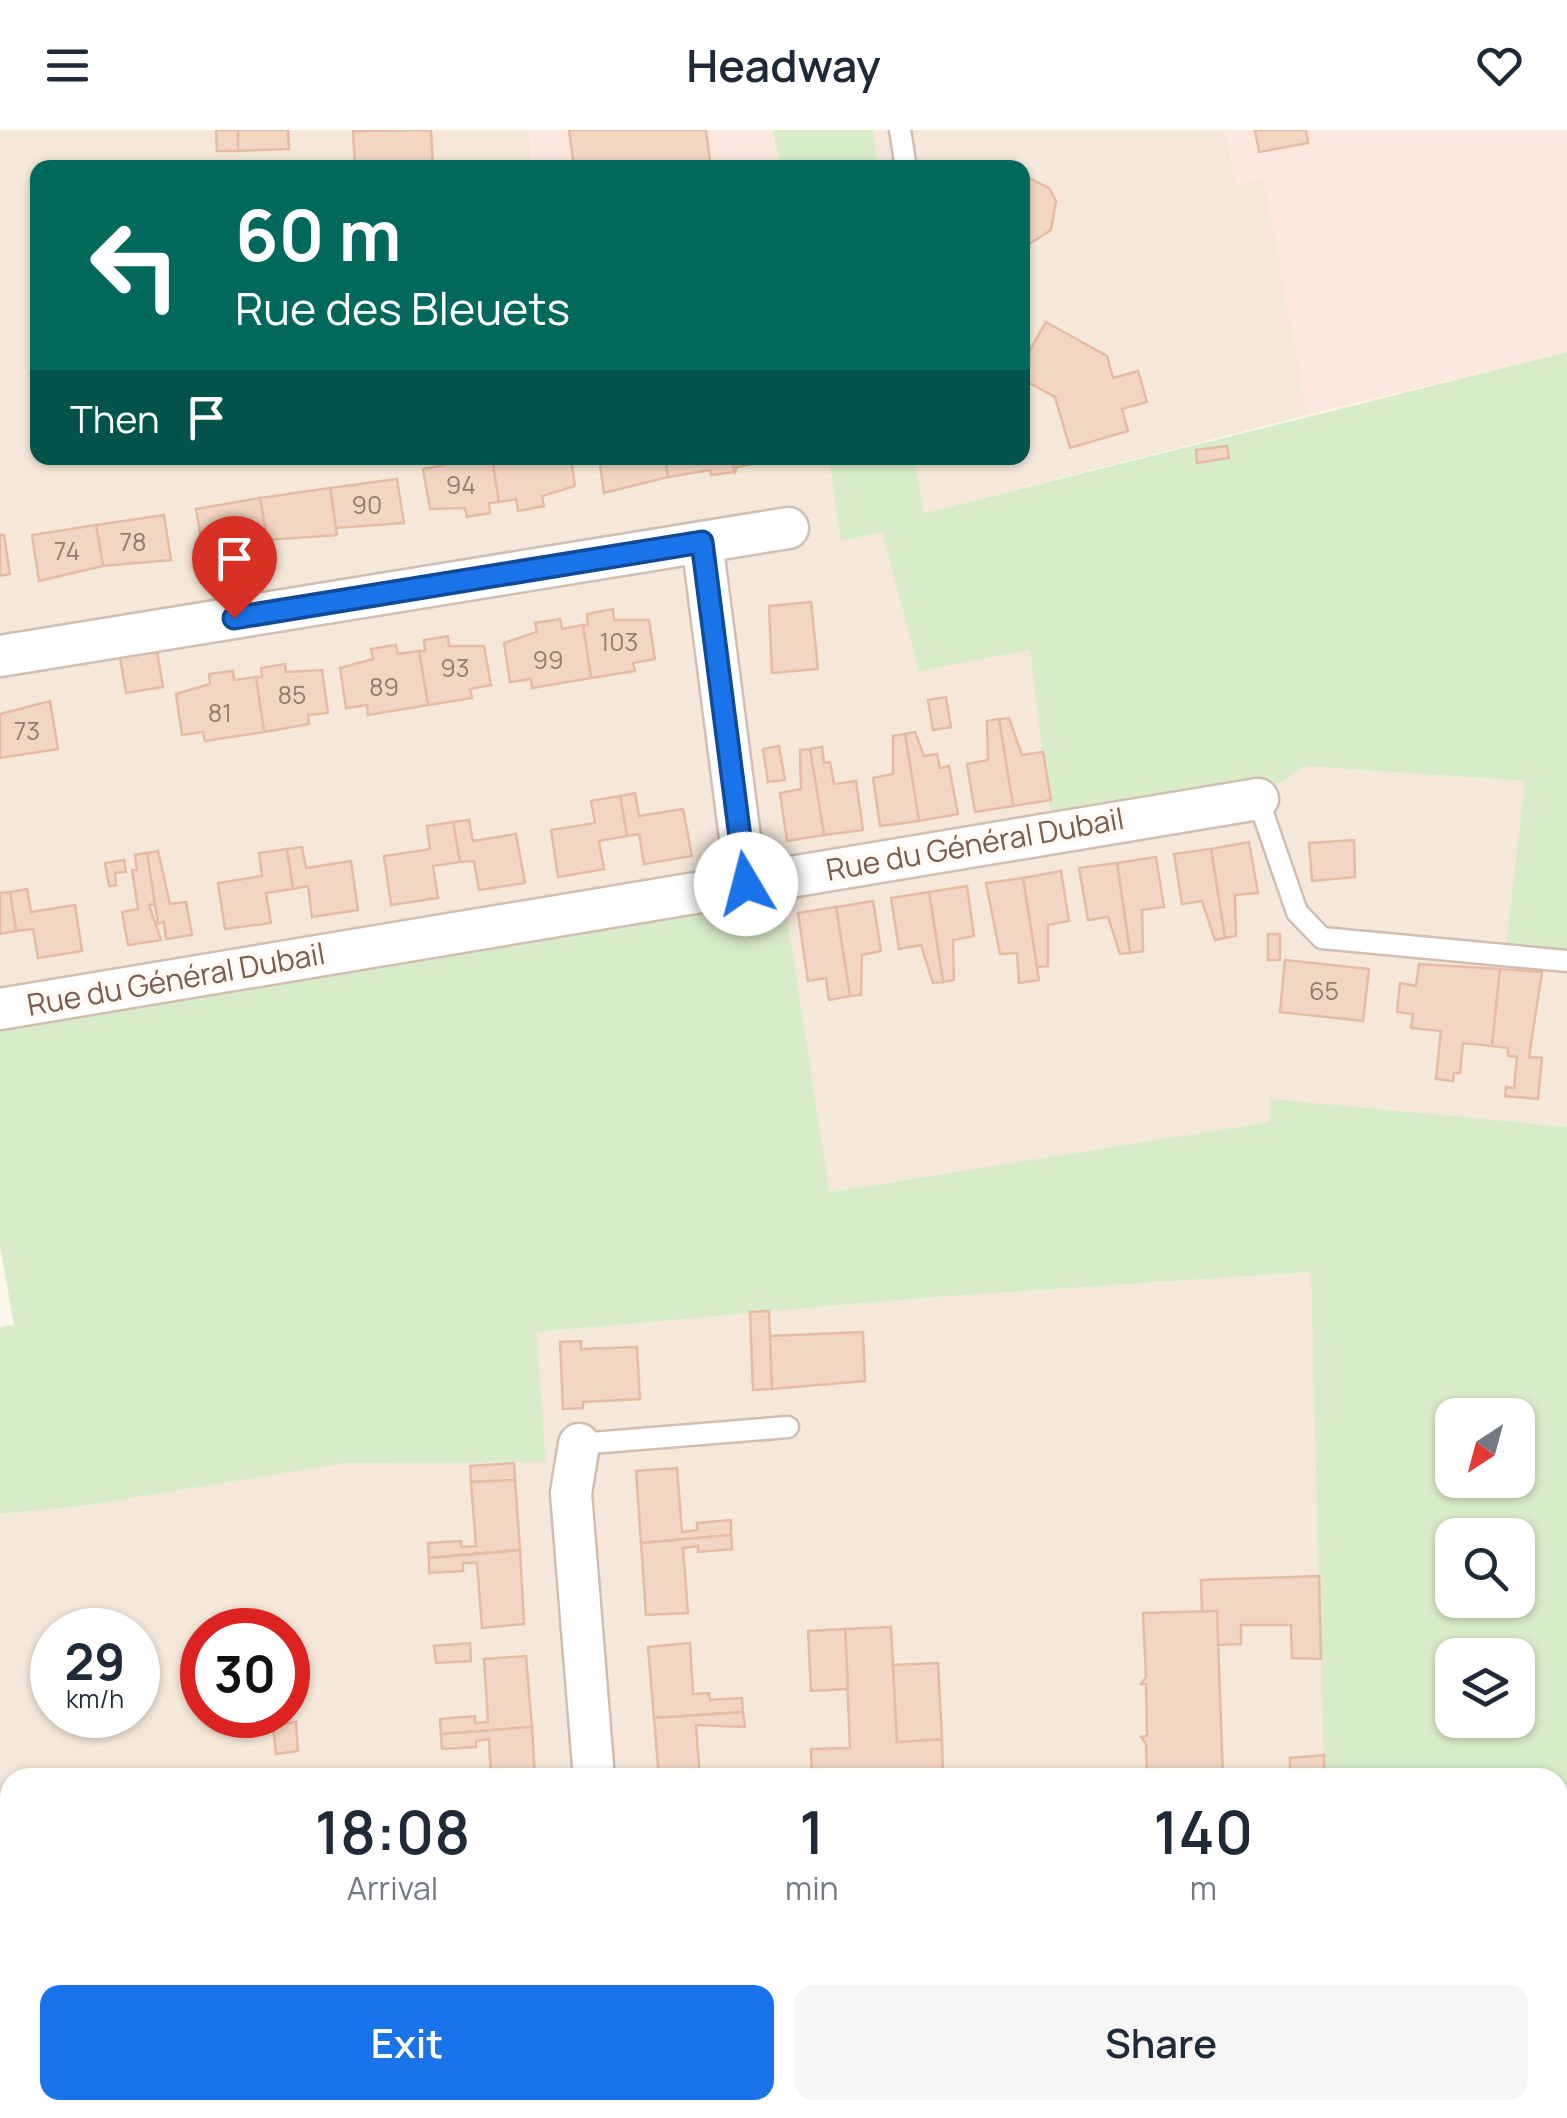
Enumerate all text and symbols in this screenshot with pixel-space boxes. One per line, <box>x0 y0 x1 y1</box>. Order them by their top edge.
text: Headway <box>686 34 881 96</box>
icon: menu <box>40 38 95 93</box>
icon: heart <box>1472 38 1527 93</box>
text: 60 m <box>235 186 402 282</box>
icon: left <box>70 200 200 330</box>
text: Rue des Bleuets <box>235 277 570 339</box>
icon: arrive <box>179 390 234 445</box>
text: Then <box>70 392 159 444</box>
house number: 94 <box>446 467 476 502</box>
house number: 90 <box>352 487 382 522</box>
pin <box>192 516 277 619</box>
house number: 78 <box>119 524 147 559</box>
icon: arrive <box>207 531 262 586</box>
house number: 74 <box>54 533 80 568</box>
house number: 103 <box>600 624 638 659</box>
house number: 99 <box>532 642 564 677</box>
house number: 93 <box>440 650 470 685</box>
house number: 89 <box>369 669 399 704</box>
house number: 85 <box>278 677 306 712</box>
house number: 81 <box>208 695 232 730</box>
house number: 73 <box>14 713 40 748</box>
street label: Rue du Général Dubail <box>823 797 1127 890</box>
position arrow <box>694 832 798 936</box>
street label: Rue du Général Dubail <box>24 932 328 1025</box>
house number: 65 <box>1309 973 1339 1008</box>
north arrow <box>1435 1398 1535 1498</box>
map controls <box>1435 1398 1535 1738</box>
button: search <box>1435 1518 1535 1618</box>
speed limit sign: 30 <box>180 1608 310 1738</box>
text: 29 <box>65 1627 125 1695</box>
button: layers <box>1435 1638 1535 1738</box>
text: km/h <box>66 1681 124 1716</box>
text: 18:08 <box>315 1790 470 1872</box>
text: 1 <box>799 1790 824 1872</box>
text: 140 <box>1153 1790 1253 1872</box>
text: Arrival <box>347 1866 438 1910</box>
text: min <box>785 1866 839 1910</box>
text: m <box>1190 1866 1217 1910</box>
button: Exit <box>40 1985 774 2100</box>
button: Share <box>794 1985 1528 2100</box>

